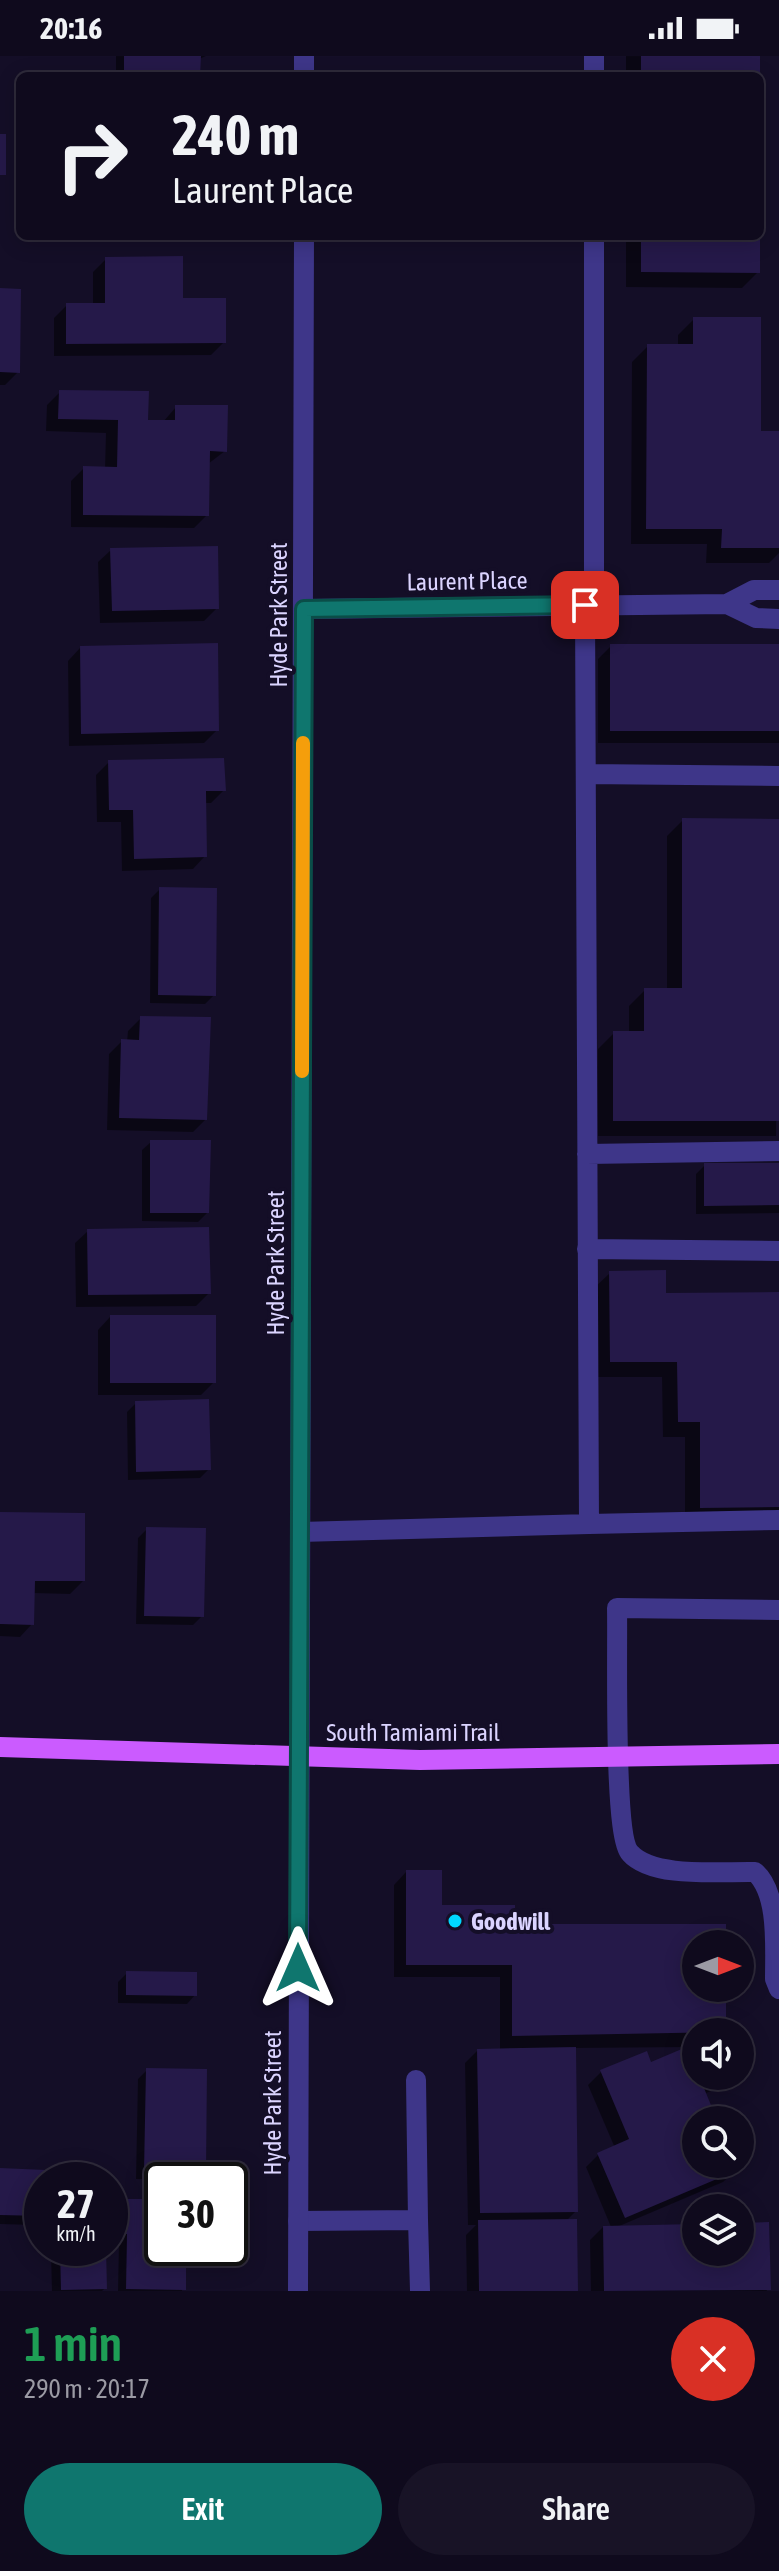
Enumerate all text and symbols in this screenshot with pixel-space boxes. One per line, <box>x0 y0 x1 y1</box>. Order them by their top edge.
text: 20:16 <box>40 11 102 45</box>
text: 240 m <box>172 103 299 167</box>
icon: right <box>40 104 144 208</box>
text: Laurent Place <box>172 169 353 211</box>
street label: Hyde Park Street <box>265 542 292 688</box>
street label: Laurent Place <box>406 566 528 596</box>
pin <box>551 571 619 639</box>
icon: arrive <box>563 583 607 627</box>
street label: Hyde Park Street <box>262 1190 289 1336</box>
street label: South Tamiami Trail <box>326 1719 500 1746</box>
place label: Goodwill <box>471 1908 551 1935</box>
marker: Goodwill <box>446 1912 464 1930</box>
position arrow <box>256 1926 340 2010</box>
north arrow <box>682 1930 754 2002</box>
map controls <box>682 1930 754 2266</box>
button: sound <box>682 2018 754 2090</box>
street label: Hyde Park Street <box>259 2030 286 2176</box>
button: search <box>682 2106 754 2178</box>
speed limit sign: 30 <box>144 2162 248 2266</box>
text: 27 <box>57 2181 95 2226</box>
button: layers <box>682 2194 754 2266</box>
text: km/h <box>56 2222 96 2245</box>
text: 1 min <box>24 2316 122 2371</box>
button: close <box>671 2317 755 2401</box>
text: 290 m · 20:17 <box>24 2374 150 2404</box>
button: Exit <box>24 2463 382 2555</box>
button: Share <box>398 2463 755 2555</box>

